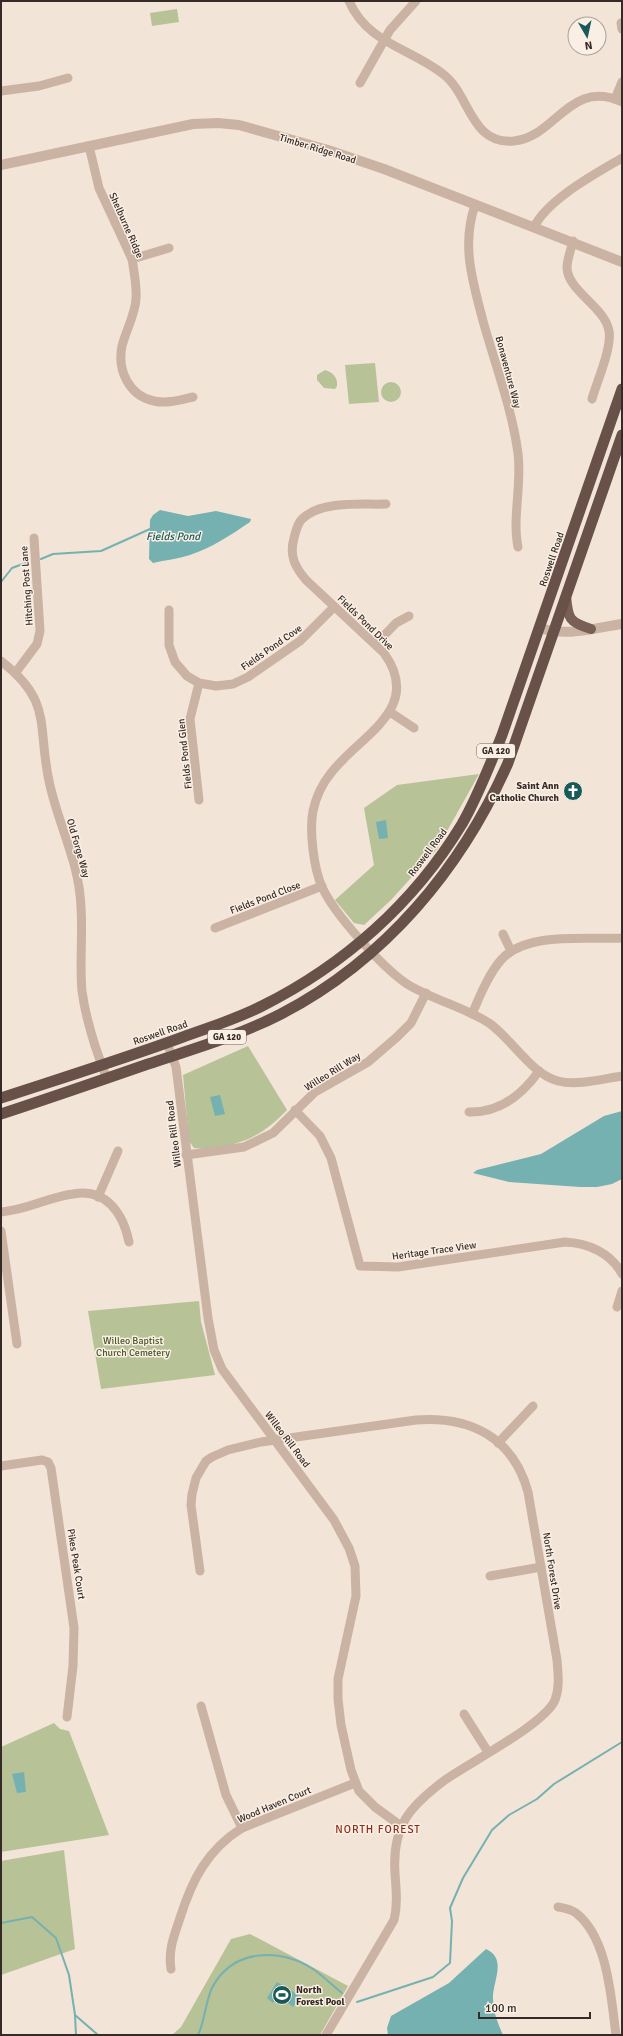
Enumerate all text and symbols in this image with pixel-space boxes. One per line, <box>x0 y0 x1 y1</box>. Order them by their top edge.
north arrow <box>567 16 607 56</box>
text: N <box>584 38 593 52</box>
street label: Timber Ridge Road <box>278 132 358 166</box>
street label: Shelburne Ridge <box>106 191 146 260</box>
street label: Bonaventure Way <box>493 335 523 410</box>
water label: Fields Pond <box>146 530 201 543</box>
street label: Roswell Road <box>537 530 567 588</box>
street label: Hitching Post Lane <box>18 546 36 626</box>
street label: Fields Pond Drive <box>335 593 396 653</box>
street label: Fields Pond Cove <box>239 622 304 673</box>
street label: Fields Pond Glen <box>175 718 195 790</box>
road number: GA 120 <box>477 744 515 758</box>
place label: Saint Ann Catholic Church <box>490 780 560 804</box>
church icon: Saint Ann Catholic Church <box>562 780 584 802</box>
street label: Old Forge Way <box>64 817 92 880</box>
street label: Roswell Road <box>406 826 450 879</box>
street label: Fields Pond Close <box>228 879 302 917</box>
street label: Roswell Road <box>131 1018 189 1048</box>
road number: GA 120 <box>208 1030 246 1044</box>
street label: Willeo Rill Way <box>302 1050 363 1094</box>
street label: Willeo Rill Road <box>164 1100 184 1168</box>
street label: Heritage Trace View <box>391 1239 478 1263</box>
park label: Willeo Baptist Church Cemetery <box>96 1335 170 1359</box>
street label: Willeo Rill Road <box>262 1409 312 1470</box>
street label: Pikes Peak Court <box>64 1528 88 1601</box>
street label: North Forest Drive <box>540 1532 564 1611</box>
street label: Wood Haven Court <box>236 1784 313 1826</box>
district label: NORTH FOREST <box>335 1823 421 1836</box>
sports icon: North Forest Pool <box>271 1984 293 2006</box>
place label: North Forest Pool <box>296 1984 345 2008</box>
scale bar <box>479 1994 590 2020</box>
text: 100 m <box>485 2001 517 2016</box>

